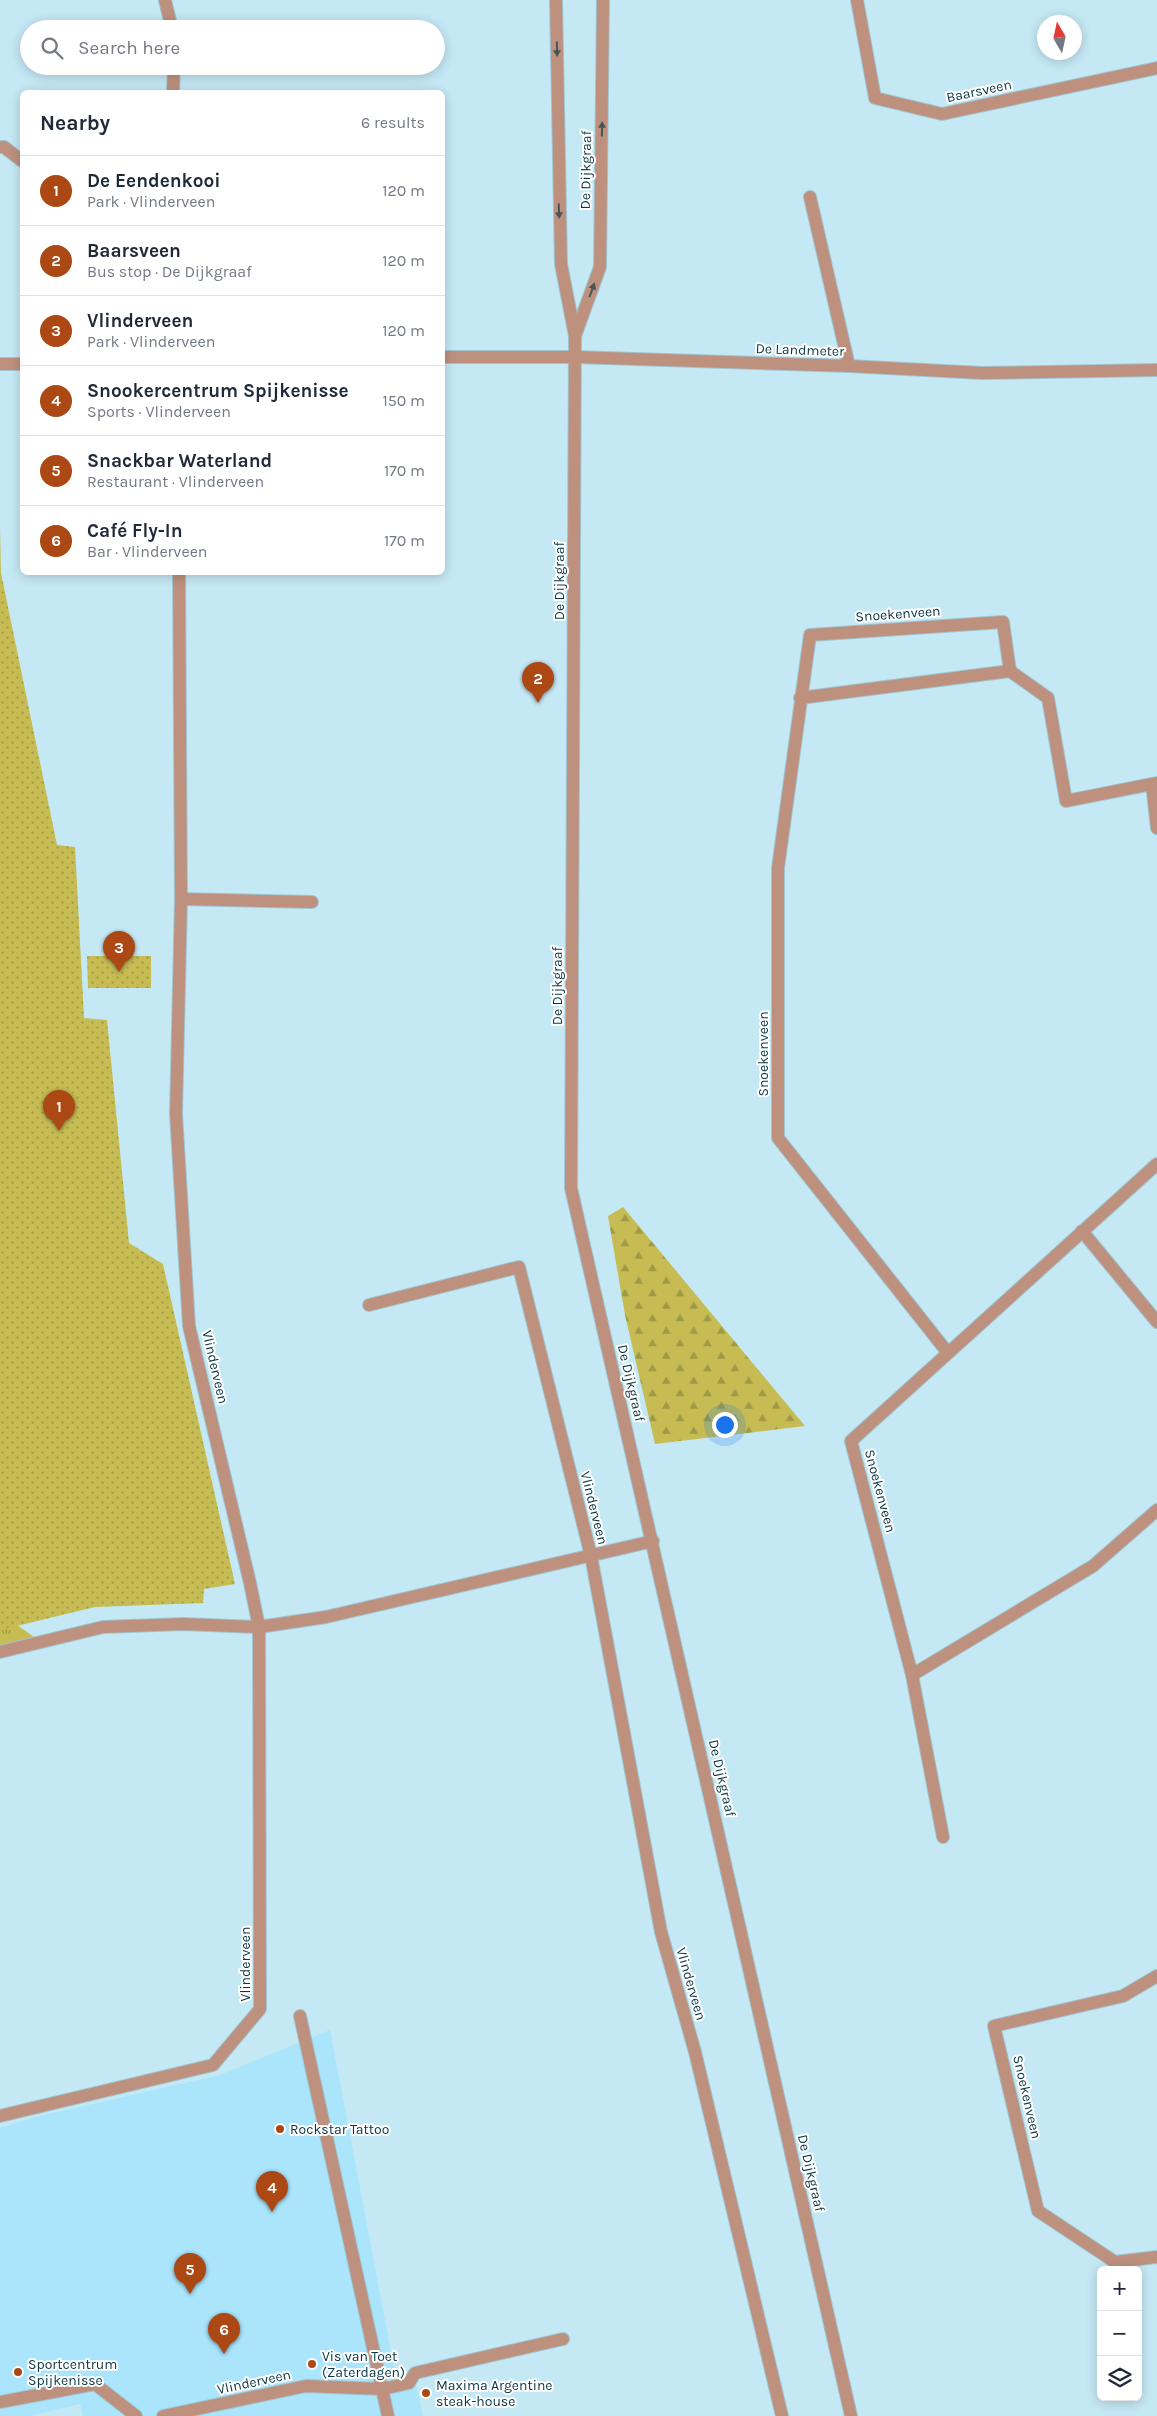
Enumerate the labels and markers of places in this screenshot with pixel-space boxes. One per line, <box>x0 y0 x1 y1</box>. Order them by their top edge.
pin: 2 <box>522 662 554 703</box>
pin: 3 <box>103 931 135 972</box>
pin: 1 <box>43 1090 75 1131</box>
place label: Rockstar Tattoo <box>290 2121 389 2138</box>
marker: Rockstar Tattoo <box>274 2123 286 2135</box>
pin: 4 <box>256 2171 288 2212</box>
pin: 5 <box>174 2253 206 2294</box>
pin: 6 <box>208 2313 240 2354</box>
place label: Vis van Toet (Zaterdagen) <box>322 2348 405 2381</box>
place label: Sportcentrum Spijkenisse <box>28 2356 117 2389</box>
marker: Vis van Toet (Zaterdagen) <box>306 2358 318 2370</box>
marker: Sportcentrum Spijkenisse <box>12 2366 24 2378</box>
place label: Maxima Argentine steak-house <box>436 2377 553 2410</box>
marker: Maxima Argentine steak-house <box>420 2387 432 2399</box>

